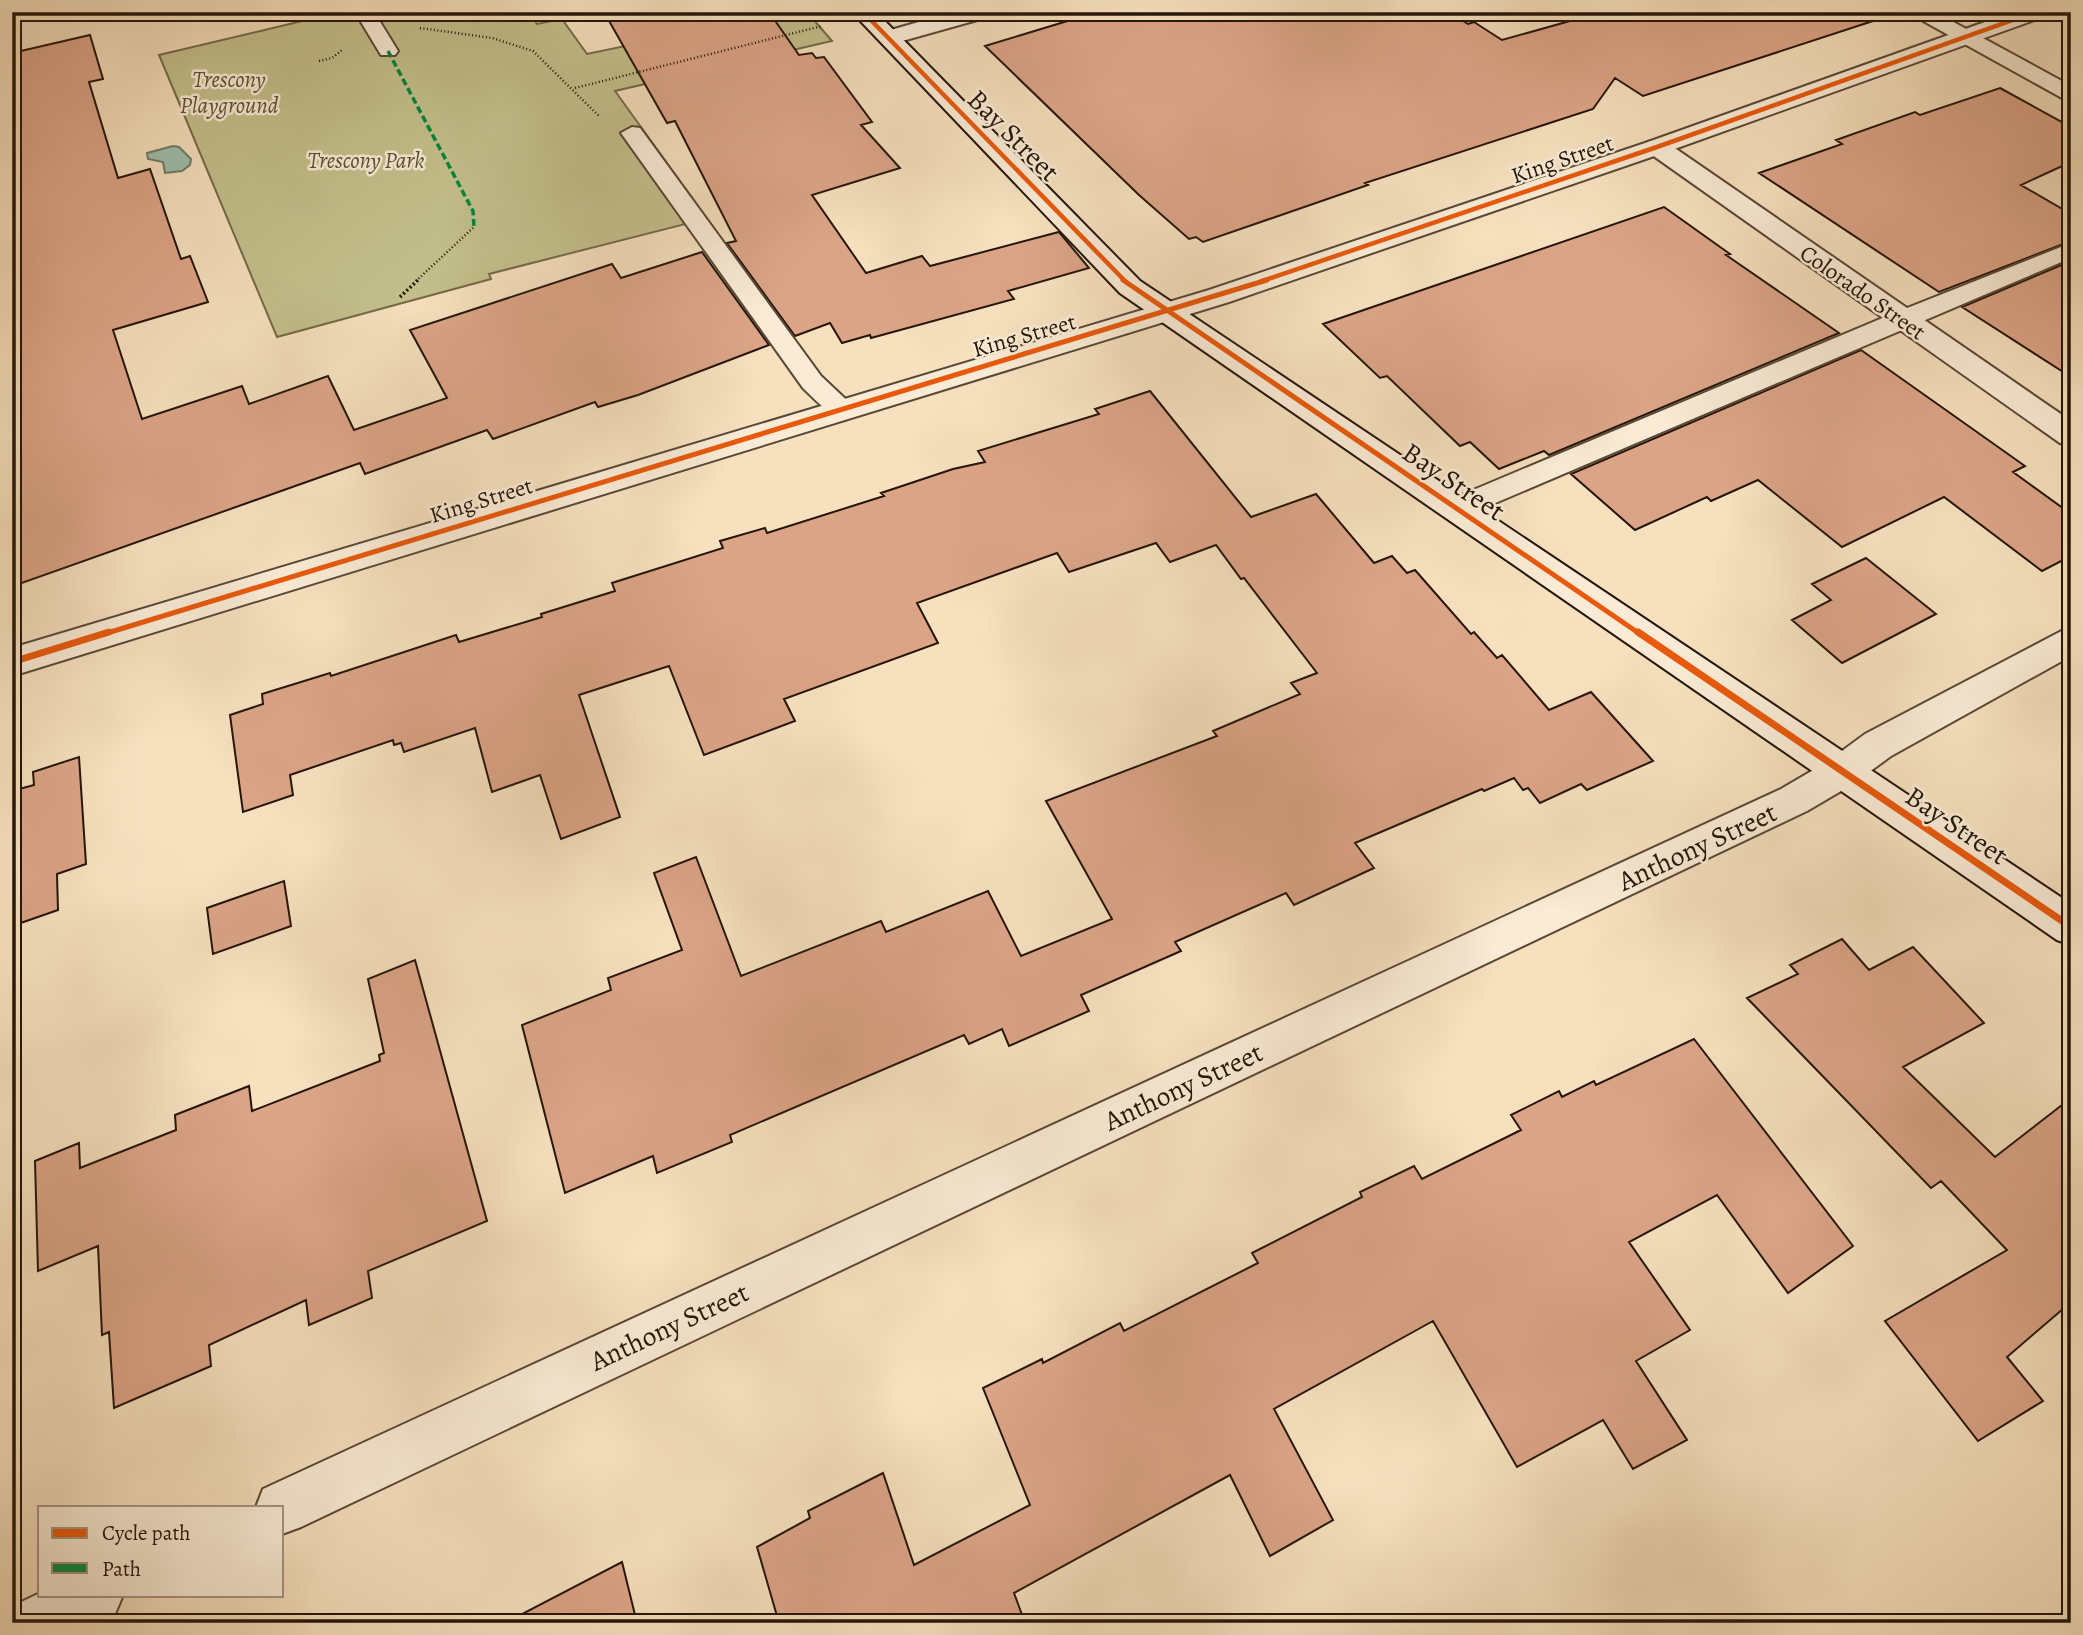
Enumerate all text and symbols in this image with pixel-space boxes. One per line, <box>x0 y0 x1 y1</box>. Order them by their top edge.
park label: Trescony Playground <box>180 64 279 121</box>
street label: Bay Street <box>959 81 1068 190</box>
street label: King Street <box>1507 127 1618 191</box>
park label: Trescony Park <box>308 145 424 176</box>
street label: Colorado Street <box>1794 238 1932 347</box>
street label: King Street <box>969 306 1080 365</box>
street label: Bay Street <box>1395 434 1512 530</box>
street label: King Street <box>426 470 537 531</box>
street label: Bay Street <box>1898 778 2015 874</box>
street label: Anthony Street <box>1611 794 1783 901</box>
street label: Anthony Street <box>1097 1034 1269 1141</box>
street label: Anthony Street <box>583 1274 755 1381</box>
legend <box>38 1506 284 1596</box>
text: Cycle path <box>102 1519 191 1547</box>
text: Path <box>102 1555 141 1583</box>

